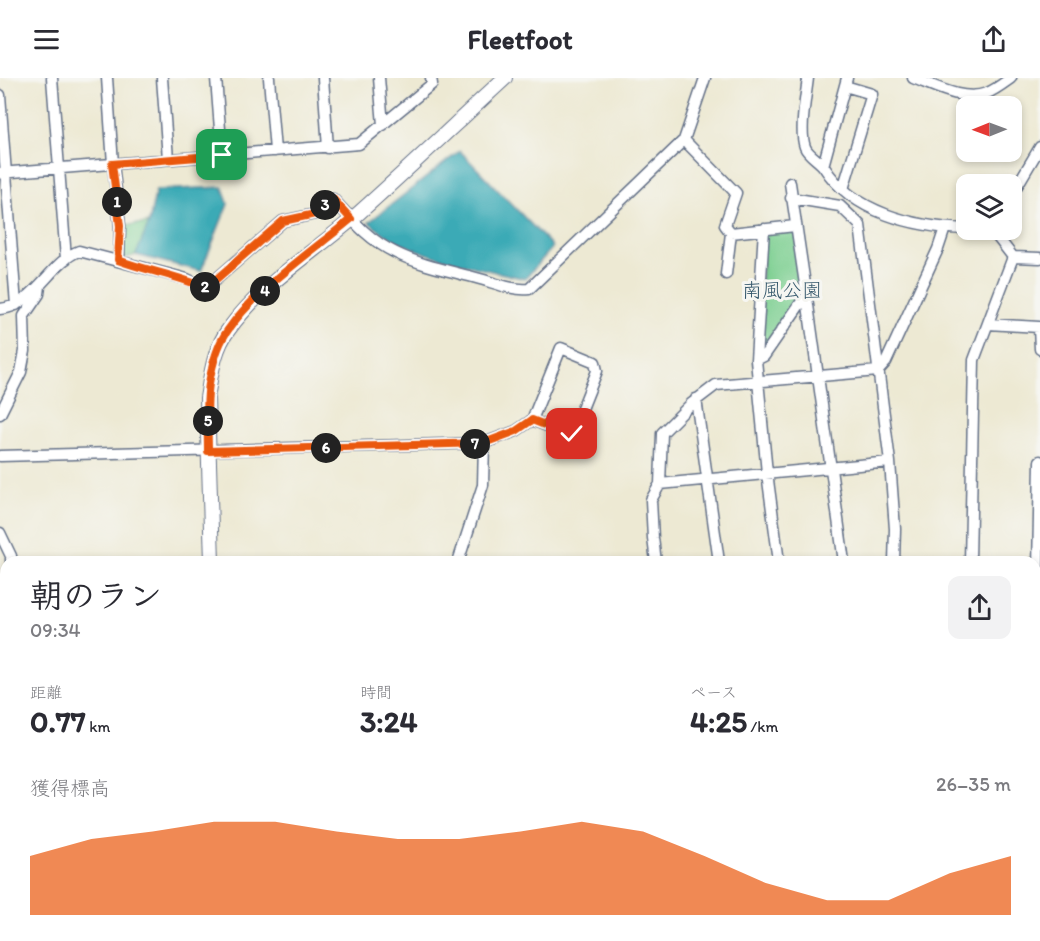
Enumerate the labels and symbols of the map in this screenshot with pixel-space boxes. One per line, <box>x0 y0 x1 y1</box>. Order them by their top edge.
north arrow <box>956 96 1022 162</box>
pin <box>196 129 247 180</box>
pin: 1 <box>102 187 132 217</box>
pin: 3 <box>310 190 340 220</box>
pin: 2 <box>190 272 220 302</box>
pin: 4 <box>250 276 280 306</box>
park label: 南風公園 <box>742 278 822 302</box>
pin: 5 <box>193 406 223 436</box>
pin <box>546 408 597 459</box>
pin: 7 <box>460 429 490 459</box>
pin: 6 <box>311 433 341 463</box>

